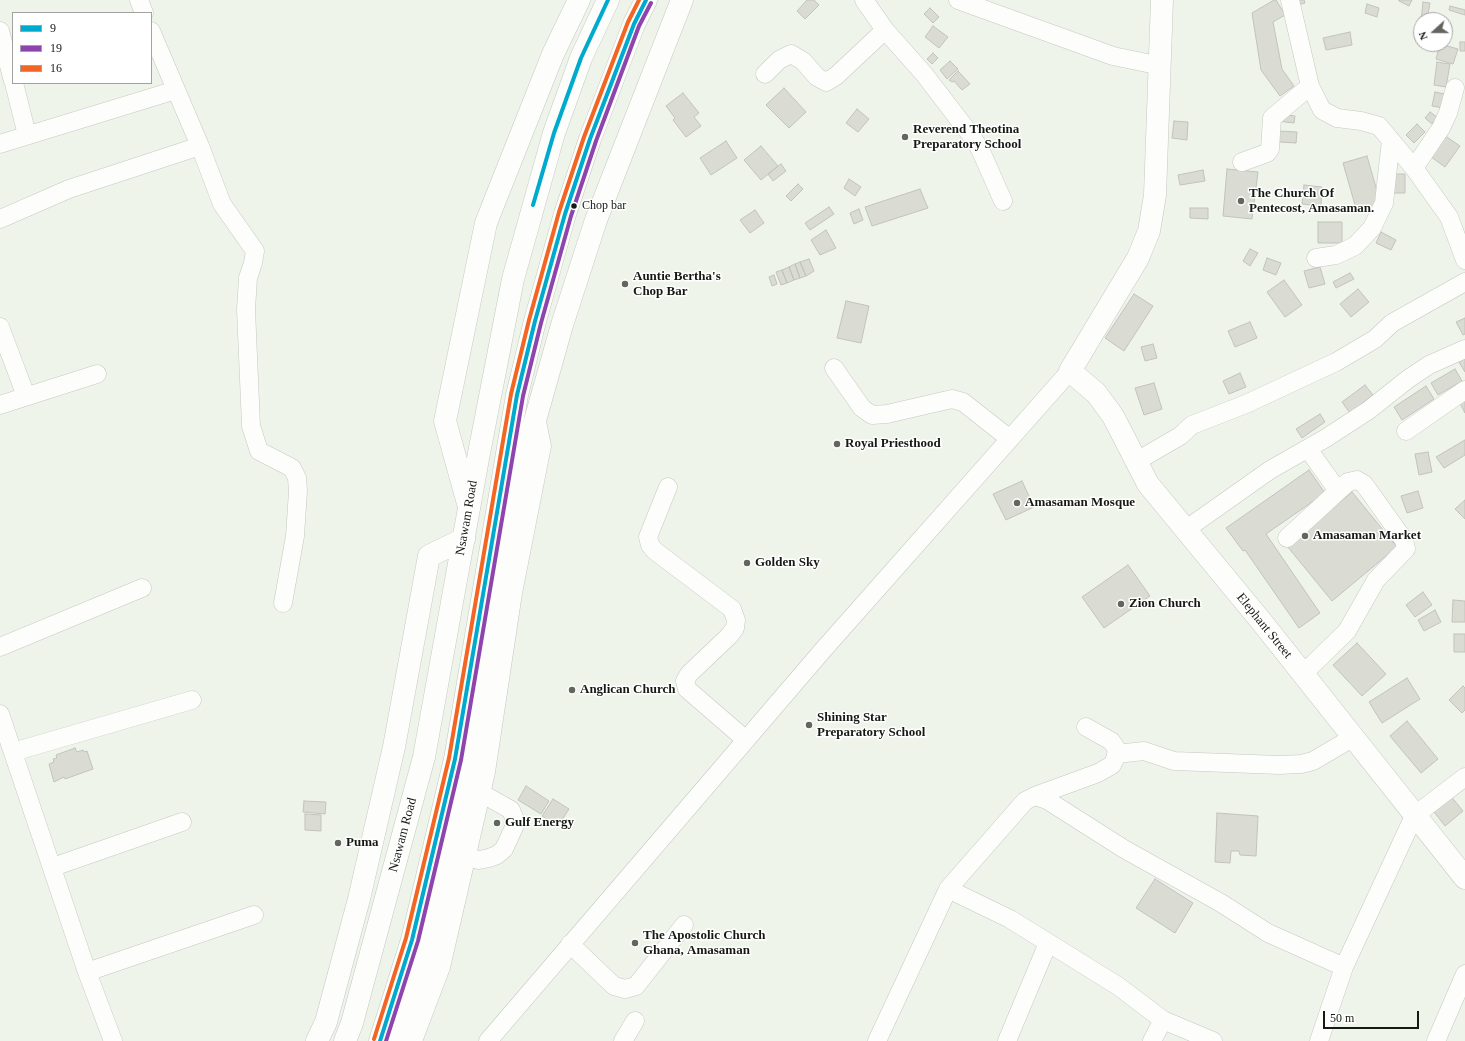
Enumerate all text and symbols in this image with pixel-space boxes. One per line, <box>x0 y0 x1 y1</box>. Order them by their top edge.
legend <box>12 12 152 84</box>
north arrow <box>1413 12 1453 52</box>
text: 9 <box>50 21 56 35</box>
text: N <box>1416 30 1430 42</box>
text: 19 <box>50 41 62 55</box>
text: 16 <box>50 61 62 75</box>
place label: Reverend Theotina Preparatory School <box>913 122 1021 153</box>
marker: Reverend Theotina Preparatory School <box>900 132 910 142</box>
place label: The Church Of Pentecost, Amasaman. <box>1249 186 1374 217</box>
marker: The Church Of Pentecost, Amasaman. <box>1236 196 1246 206</box>
place label: Chop bar <box>582 199 626 213</box>
marker: Chop bar <box>569 201 579 211</box>
place label: Auntie Bertha's Chop Bar <box>633 269 721 300</box>
marker: Auntie Bertha's Chop Bar <box>620 279 630 289</box>
place label: Royal Priesthood <box>845 436 941 452</box>
marker: Royal Priesthood <box>832 439 842 449</box>
street label: Nsawam Road <box>453 479 481 557</box>
place label: Amasaman Mosque <box>1025 495 1135 511</box>
marker: Amasaman Mosque <box>1012 498 1022 508</box>
place label: Amasaman Market <box>1313 528 1421 544</box>
marker: Amasaman Market <box>1300 531 1310 541</box>
place label: Golden Sky <box>755 555 820 571</box>
marker: Golden Sky <box>742 558 752 568</box>
street label: Elephant Street <box>1233 590 1295 662</box>
place label: Zion Church <box>1129 596 1201 612</box>
marker: Zion Church <box>1116 599 1126 609</box>
place label: Anglican Church <box>580 682 675 698</box>
marker: Anglican Church <box>567 685 577 695</box>
place label: Shining Star Preparatory School <box>817 710 925 741</box>
marker: Shining Star Preparatory School <box>804 720 814 730</box>
street label: Nsawam Road <box>386 796 420 874</box>
place label: Gulf Energy <box>505 815 574 831</box>
marker: Gulf Energy <box>492 818 502 828</box>
place label: Puma <box>346 835 378 851</box>
marker: Puma <box>333 838 343 848</box>
place label: The Apostolic Church Ghana, Amasaman <box>643 928 766 959</box>
marker: The Apostolic Church Ghana, Amasaman <box>630 938 640 948</box>
scale bar <box>1325 1003 1421 1029</box>
text: 50 m <box>1330 1011 1354 1025</box>

